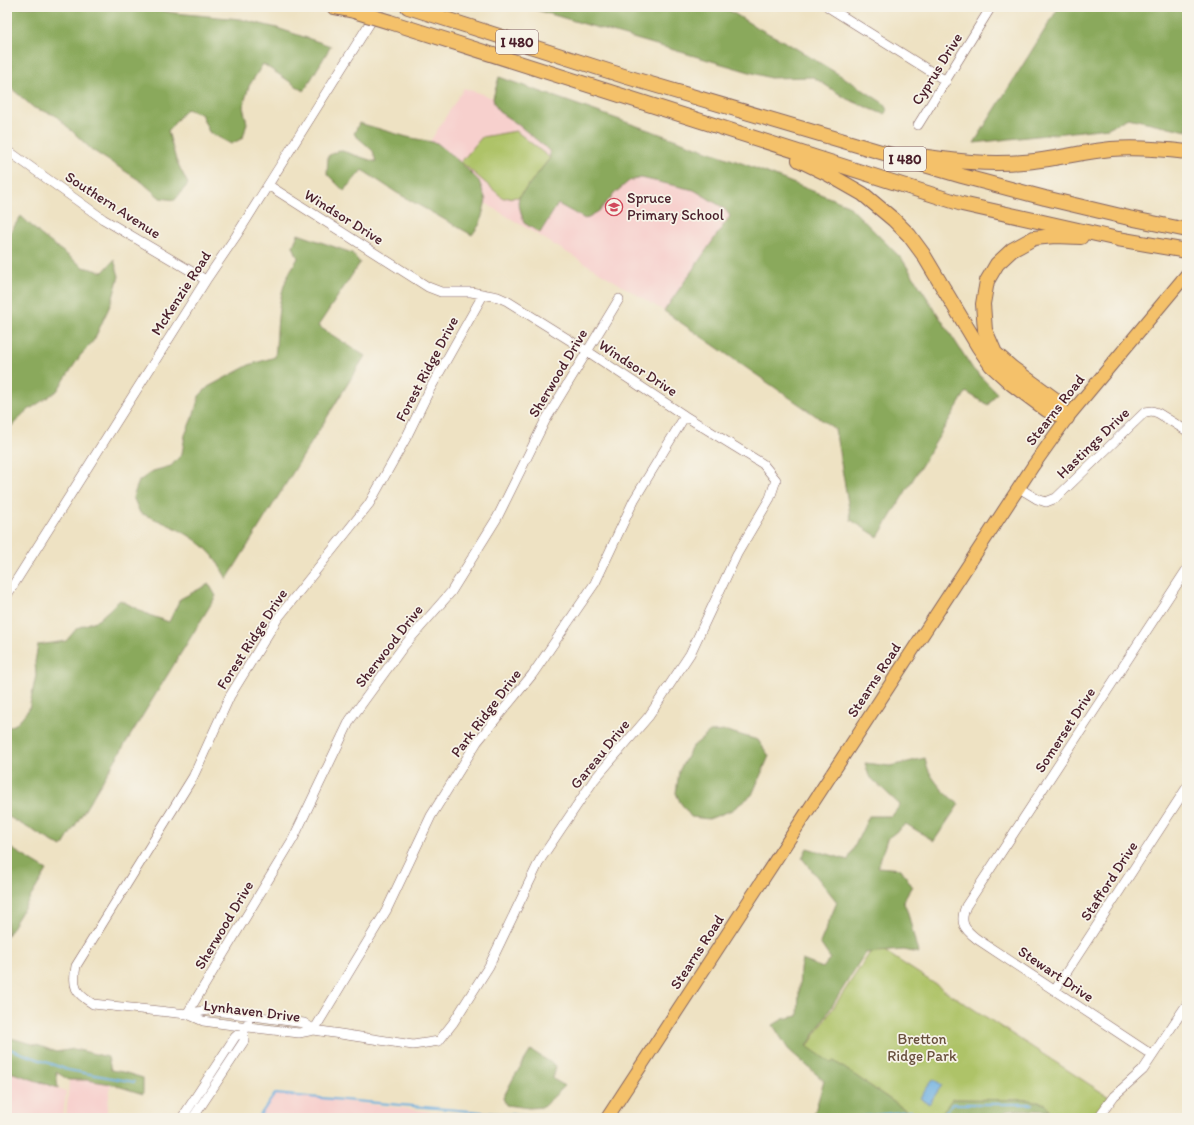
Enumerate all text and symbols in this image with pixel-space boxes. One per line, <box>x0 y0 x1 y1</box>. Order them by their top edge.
road number: I 480 <box>496 30 538 54</box>
street label: Cyprus Drive <box>908 30 966 108</box>
road number: I 480 <box>884 147 926 171</box>
street label: Southern Avenue <box>62 167 164 243</box>
street label: Windsor Drive <box>301 185 387 249</box>
place label: Spruce Primary School <box>627 189 725 224</box>
school or university icon: Spruce Primary School <box>604 197 624 217</box>
street label: McKenzie Road <box>147 247 215 339</box>
street label: Forest Ridge Drive <box>392 313 462 425</box>
street label: Sherwood Drive <box>525 326 591 420</box>
street label: Windsor Drive <box>595 336 681 400</box>
street label: Stearns Road <box>1022 371 1088 449</box>
street label: Hastings Drive <box>1053 404 1133 482</box>
street label: Forest Ridge Drive <box>213 585 291 693</box>
street label: Sherwood Drive <box>351 601 427 691</box>
street label: Stearns Road <box>843 639 905 721</box>
street label: Park Ridge Drive <box>447 665 525 761</box>
street label: Somerset Drive <box>1031 684 1099 776</box>
street label: Gareau Drive <box>566 716 634 792</box>
street label: Stafford Drive <box>1077 838 1141 924</box>
street label: Sherwood Drive <box>191 878 257 972</box>
street label: Stearns Road <box>666 911 728 993</box>
street label: Stewart Drive <box>1015 942 1097 1006</box>
street label: Lynhaven Drive <box>203 996 301 1026</box>
park label: Bretton Ridge Park <box>887 1030 957 1065</box>

